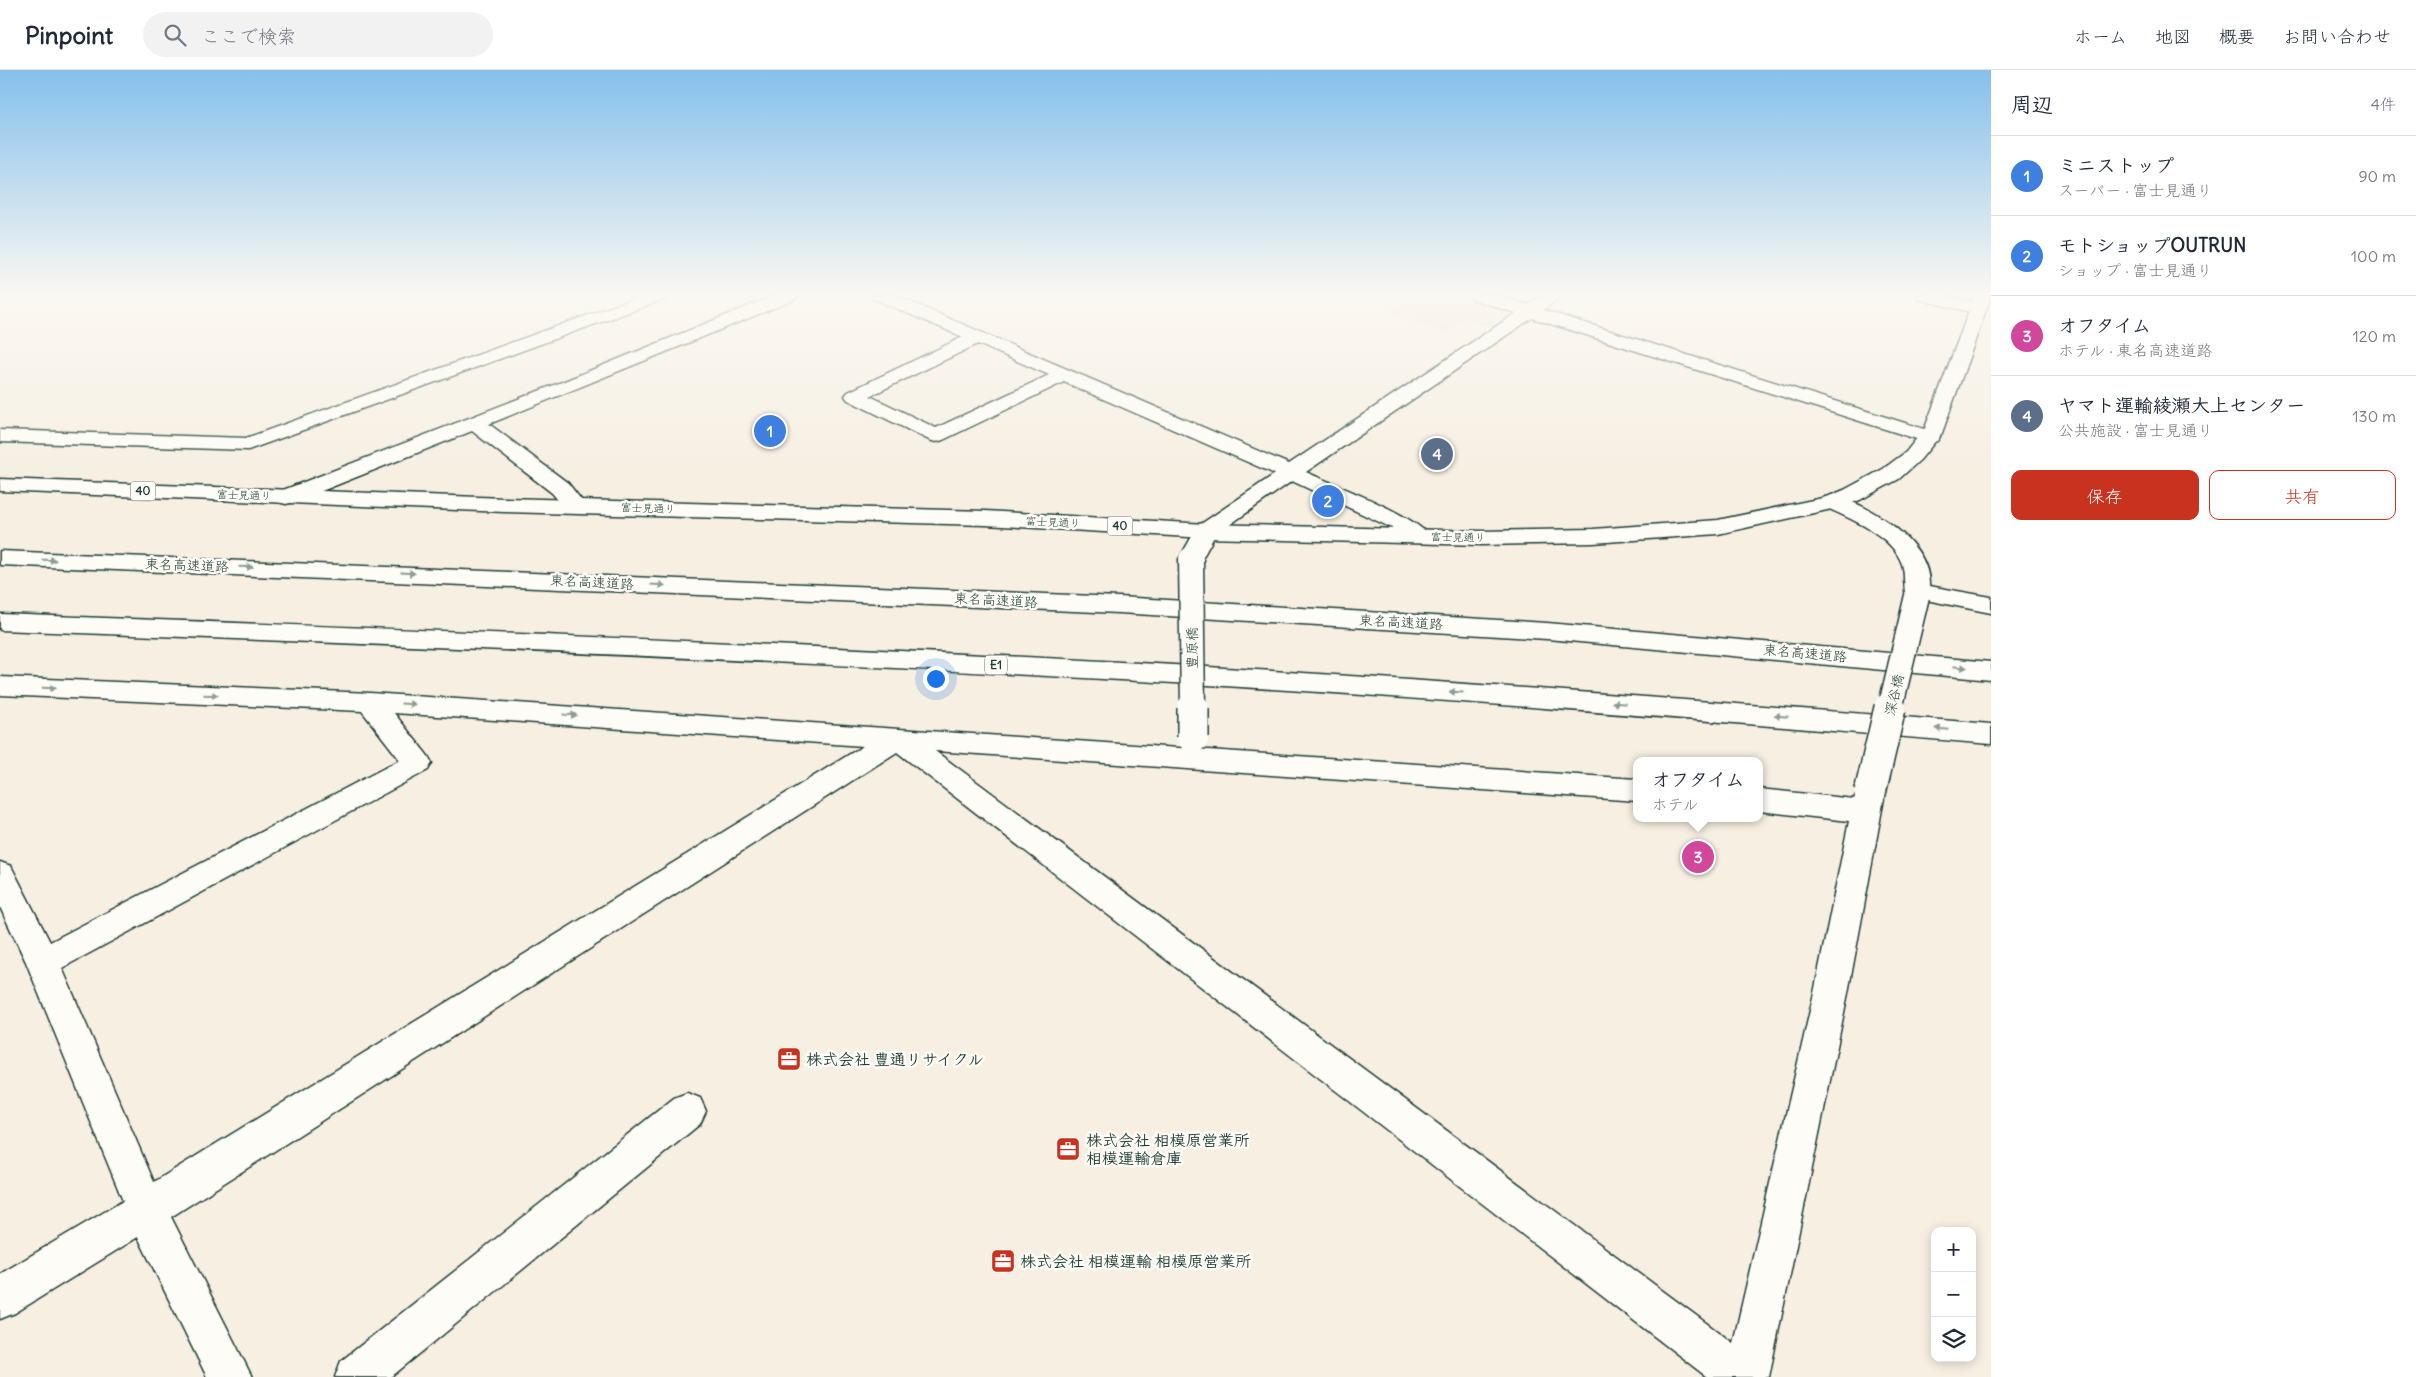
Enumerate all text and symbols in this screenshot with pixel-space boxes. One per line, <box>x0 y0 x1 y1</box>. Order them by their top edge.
search box <box>143 12 493 57</box>
text: Pinpoint <box>25 20 113 50</box>
icon: search <box>161 21 189 49</box>
text: ここで検索 <box>201 24 296 48</box>
text: ホーム <box>2074 25 2127 48</box>
text: 地図 <box>2155 25 2191 48</box>
text: 概要 <box>2219 25 2255 48</box>
text: お問い合わせ <box>2283 25 2391 48</box>
text: 周辺 <box>2011 91 2053 118</box>
text: 4件 <box>2371 94 2396 114</box>
text: ミニストップ <box>2058 153 2174 177</box>
text: 1 <box>2024 166 2030 186</box>
text: 90 m <box>2358 166 2396 186</box>
text: スーパー · 富士見通り <box>2058 180 2213 200</box>
text: モトショップOUTRUN <box>2058 233 2246 257</box>
text: 2 <box>2023 246 2031 266</box>
text: 100 m <box>2351 246 2396 266</box>
text: ショップ · 富士見通り <box>2058 260 2213 280</box>
text: オフタイム <box>2058 313 2151 337</box>
text: 3 <box>2022 326 2032 346</box>
text: 120 m <box>2353 326 2396 346</box>
text: ホテル · 東名高速道路 <box>2058 340 2213 360</box>
text: ヤマト運輸綾瀬大上センター <box>2058 393 2305 417</box>
text: 4 <box>2022 406 2032 426</box>
text: 130 m <box>2352 406 2396 426</box>
pin: 1 <box>754 412 786 450</box>
text: 公共施設 · 富士見通り <box>2058 420 2213 440</box>
pin: 4 <box>1421 435 1453 473</box>
button: 保存 <box>2011 470 2199 520</box>
button: 共有 <box>2209 470 2396 520</box>
road number: 40 <box>130 482 156 501</box>
pin: 2 <box>1312 482 1344 520</box>
street label: 富士見通り <box>216 487 272 503</box>
street label: 富士見通り <box>620 500 676 516</box>
street label: 富士見通り <box>1025 514 1081 530</box>
road number: 40 <box>1108 516 1132 536</box>
street label: 富士見通り <box>1430 530 1486 544</box>
street label: 東名高速道路 <box>145 555 229 575</box>
one-way arrow <box>41 556 57 564</box>
one-way arrow <box>238 564 254 572</box>
one-way arrow <box>401 570 417 578</box>
street label: 東名高速道路 <box>550 571 634 593</box>
one-way arrow <box>650 581 666 589</box>
street label: 東名高速道路 <box>954 589 1038 611</box>
street label: 東名高速道路 <box>1359 611 1443 633</box>
street label: 豊原橋 <box>1183 627 1201 669</box>
street label: 東名高速道路 <box>1762 640 1848 666</box>
road number: E1 <box>985 656 1007 674</box>
one-way arrow <box>1952 664 1968 672</box>
your location <box>923 666 949 692</box>
street label: 深谷橋 <box>1881 673 1907 717</box>
one-way arrow <box>41 684 57 692</box>
one-way arrow <box>1448 688 1464 696</box>
one-way arrow <box>203 691 219 699</box>
one-way arrow <box>1610 699 1626 707</box>
one-way arrow <box>401 701 417 709</box>
one-way arrow <box>563 712 579 720</box>
one-way arrow <box>1772 712 1788 720</box>
one-way arrow <box>1934 725 1950 733</box>
popup <box>1633 757 1763 822</box>
text: オフタイム <box>1651 767 1745 791</box>
text: ホテル <box>1651 794 1699 814</box>
pin: 3 <box>1682 838 1714 876</box>
office icon: 株式会社 豊通リサイクル <box>776 1046 802 1072</box>
place label: 株式会社 豊通リサイクル <box>806 1049 984 1069</box>
place label: 株式会社 相模原営業所 相模運輸倉庫 <box>1086 1130 1250 1168</box>
office icon: 株式会社 相模原営業所 相模運輸倉庫 <box>1055 1136 1081 1162</box>
map controls <box>1931 1227 1976 1362</box>
button: + <box>1931 1227 1976 1272</box>
office icon: 株式会社 相模運輸 相模原営業所 <box>990 1248 1016 1274</box>
place label: 株式会社 相模運輸 相模原営業所 <box>1020 1251 1252 1271</box>
button: − <box>1931 1272 1976 1317</box>
button: layers <box>1931 1317 1976 1362</box>

